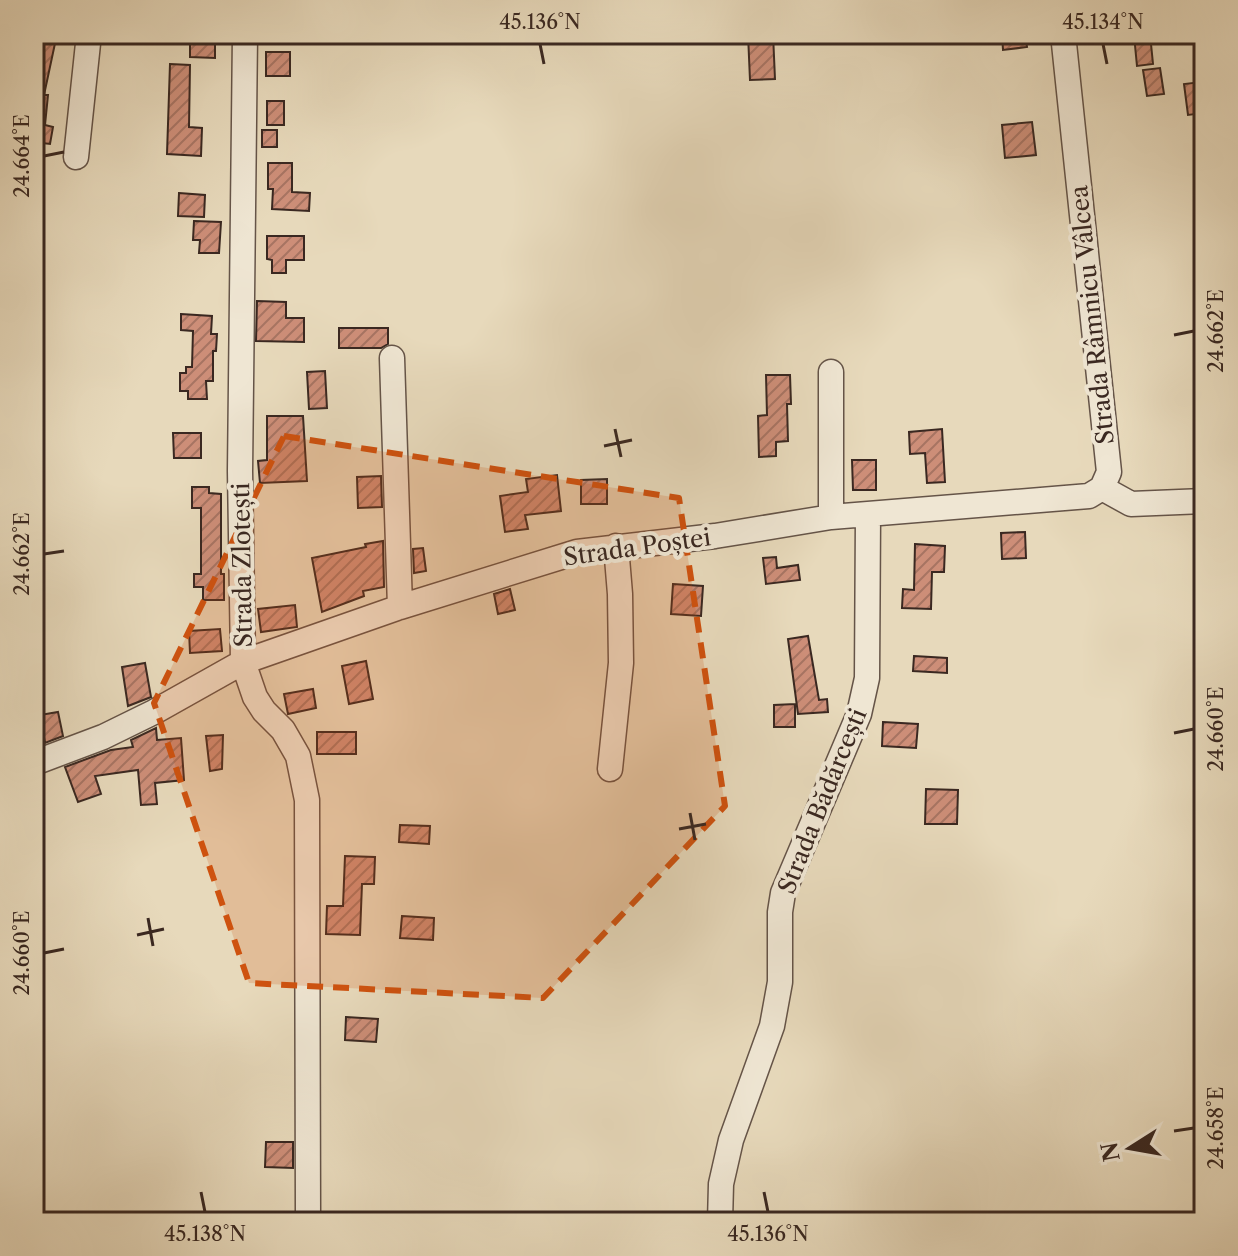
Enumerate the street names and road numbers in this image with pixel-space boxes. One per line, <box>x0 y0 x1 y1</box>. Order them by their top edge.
street label: Strada Râmnicu Vâlcea <box>1064 184 1120 446</box>
street label: Strada Zlotești <box>226 482 258 648</box>
street label: Strada Poștei <box>562 522 712 572</box>
street label: Strada Bădărcești <box>772 704 872 898</box>

